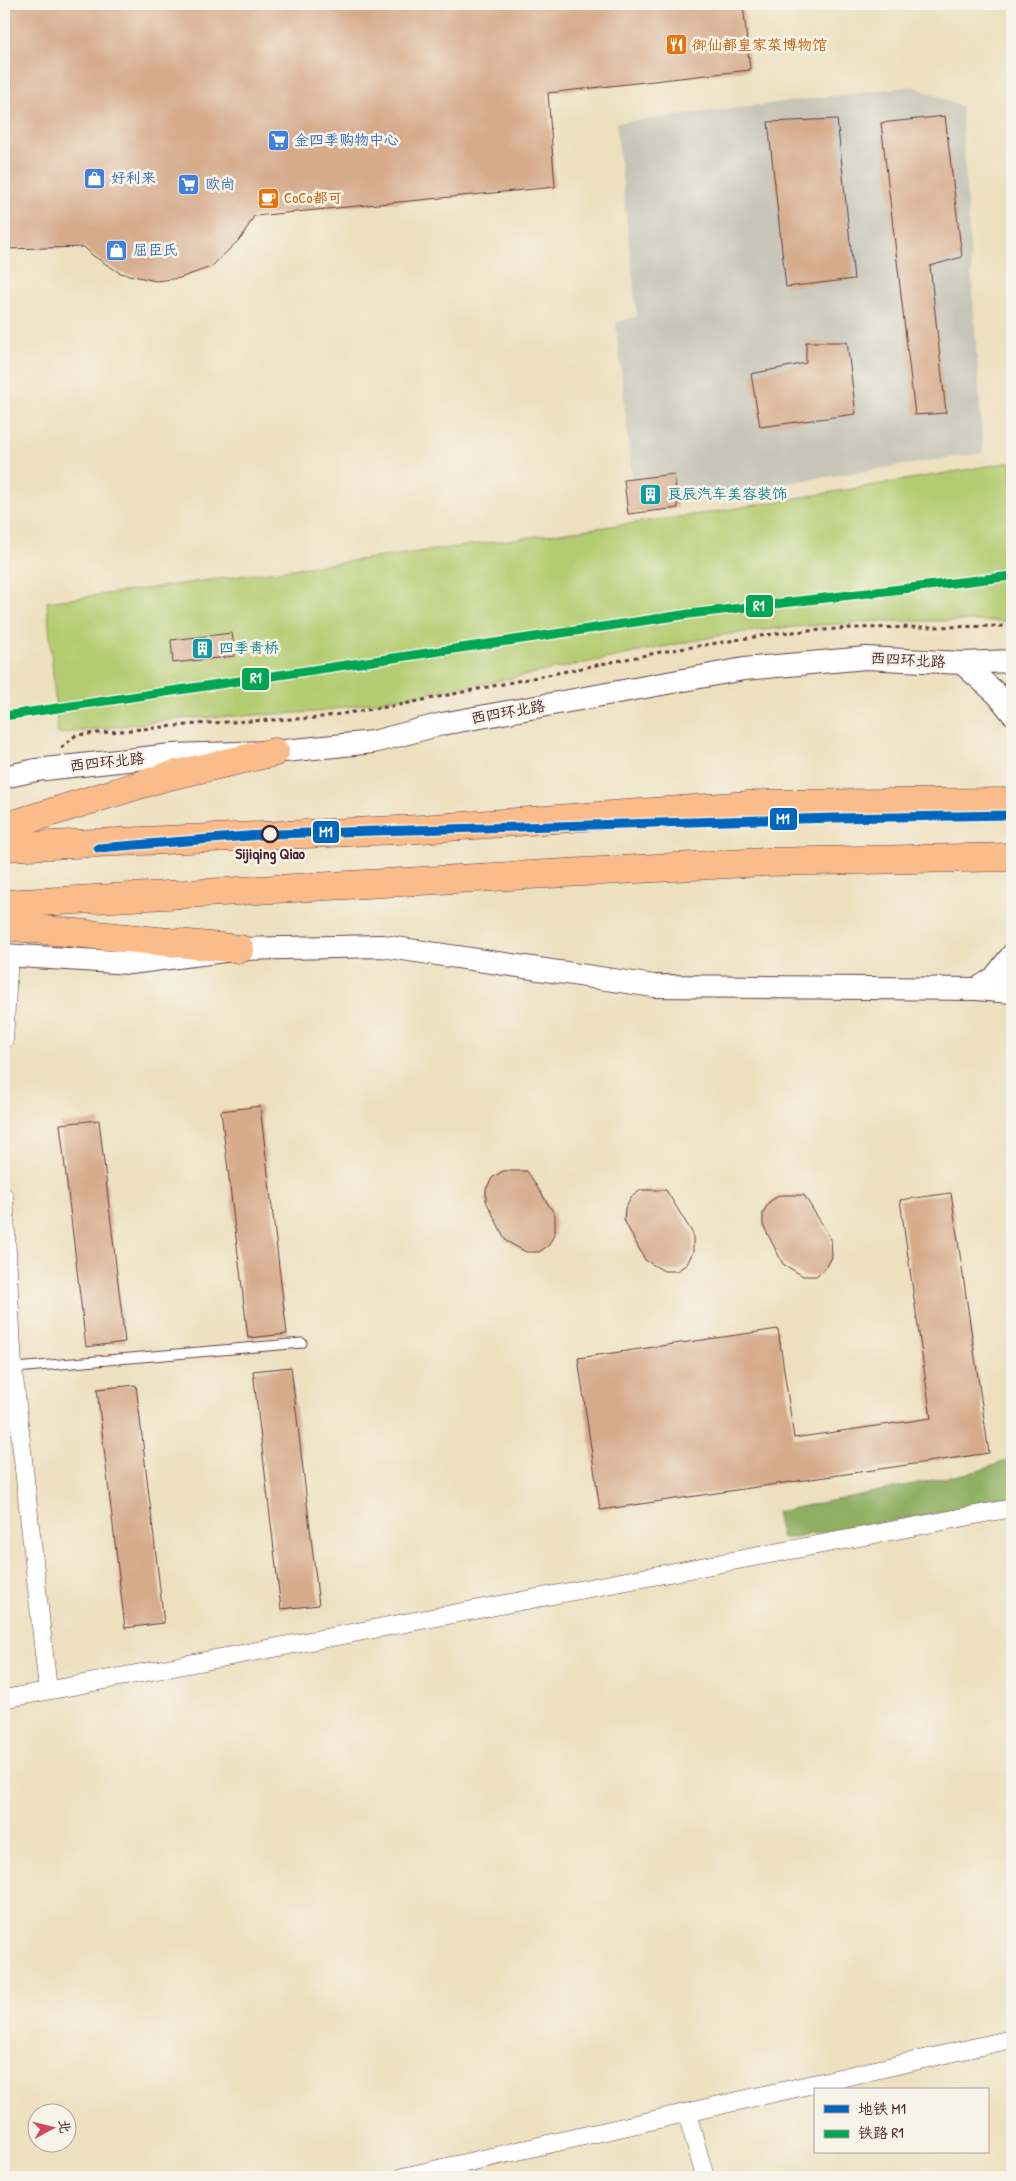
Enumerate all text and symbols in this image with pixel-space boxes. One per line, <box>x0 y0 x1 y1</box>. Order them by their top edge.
restaurant icon: 御仙都皇家菜博物馆 <box>664 33 688 57</box>
place label: 御仙都皇家菜博物馆 <box>692 34 827 55</box>
supermarket icon: 金四季购物中心 <box>266 128 290 152</box>
place label: 金四季购物中心 <box>294 129 399 150</box>
shop icon: 好利来 <box>83 166 107 190</box>
place label: 好利来 <box>111 167 156 188</box>
supermarket icon: 欧尚 <box>177 172 201 196</box>
place label: 欧尚 <box>205 173 235 194</box>
cafe icon: CoCo都可 <box>256 186 280 210</box>
place label: CoCo都可 <box>284 187 343 208</box>
shop icon: 屈臣氏 <box>105 238 129 262</box>
place label: 屈臣氏 <box>133 239 178 260</box>
building icon: 良辰汽车美容装饰 <box>639 482 663 506</box>
place label: 良辰汽车美容装饰 <box>667 483 787 504</box>
line badge: R1 <box>745 594 774 618</box>
text: R1 <box>753 596 765 615</box>
building icon: 四季青桥 <box>191 636 215 660</box>
place label: 四季青桥 <box>219 637 279 658</box>
street label: 西四环北路 <box>870 647 946 672</box>
line badge: R1 <box>241 667 270 691</box>
text: R1 <box>250 668 262 687</box>
street label: 西四环北路 <box>469 695 547 728</box>
street label: 西四环北路 <box>69 747 145 776</box>
line badge: M1 <box>769 807 798 831</box>
text: M1 <box>776 809 790 828</box>
line badge: M1 <box>312 820 340 844</box>
text: M1 <box>319 822 333 841</box>
marker: Sijiqing Qiao <box>261 825 279 843</box>
place label: Sijiqing Qiao <box>235 843 305 865</box>
legend <box>814 2088 988 2154</box>
text: 地铁 M1 <box>858 2098 906 2119</box>
north arrow <box>28 2104 78 2154</box>
text: 北 <box>55 2118 76 2134</box>
text: 铁路 R1 <box>858 2122 904 2143</box>

